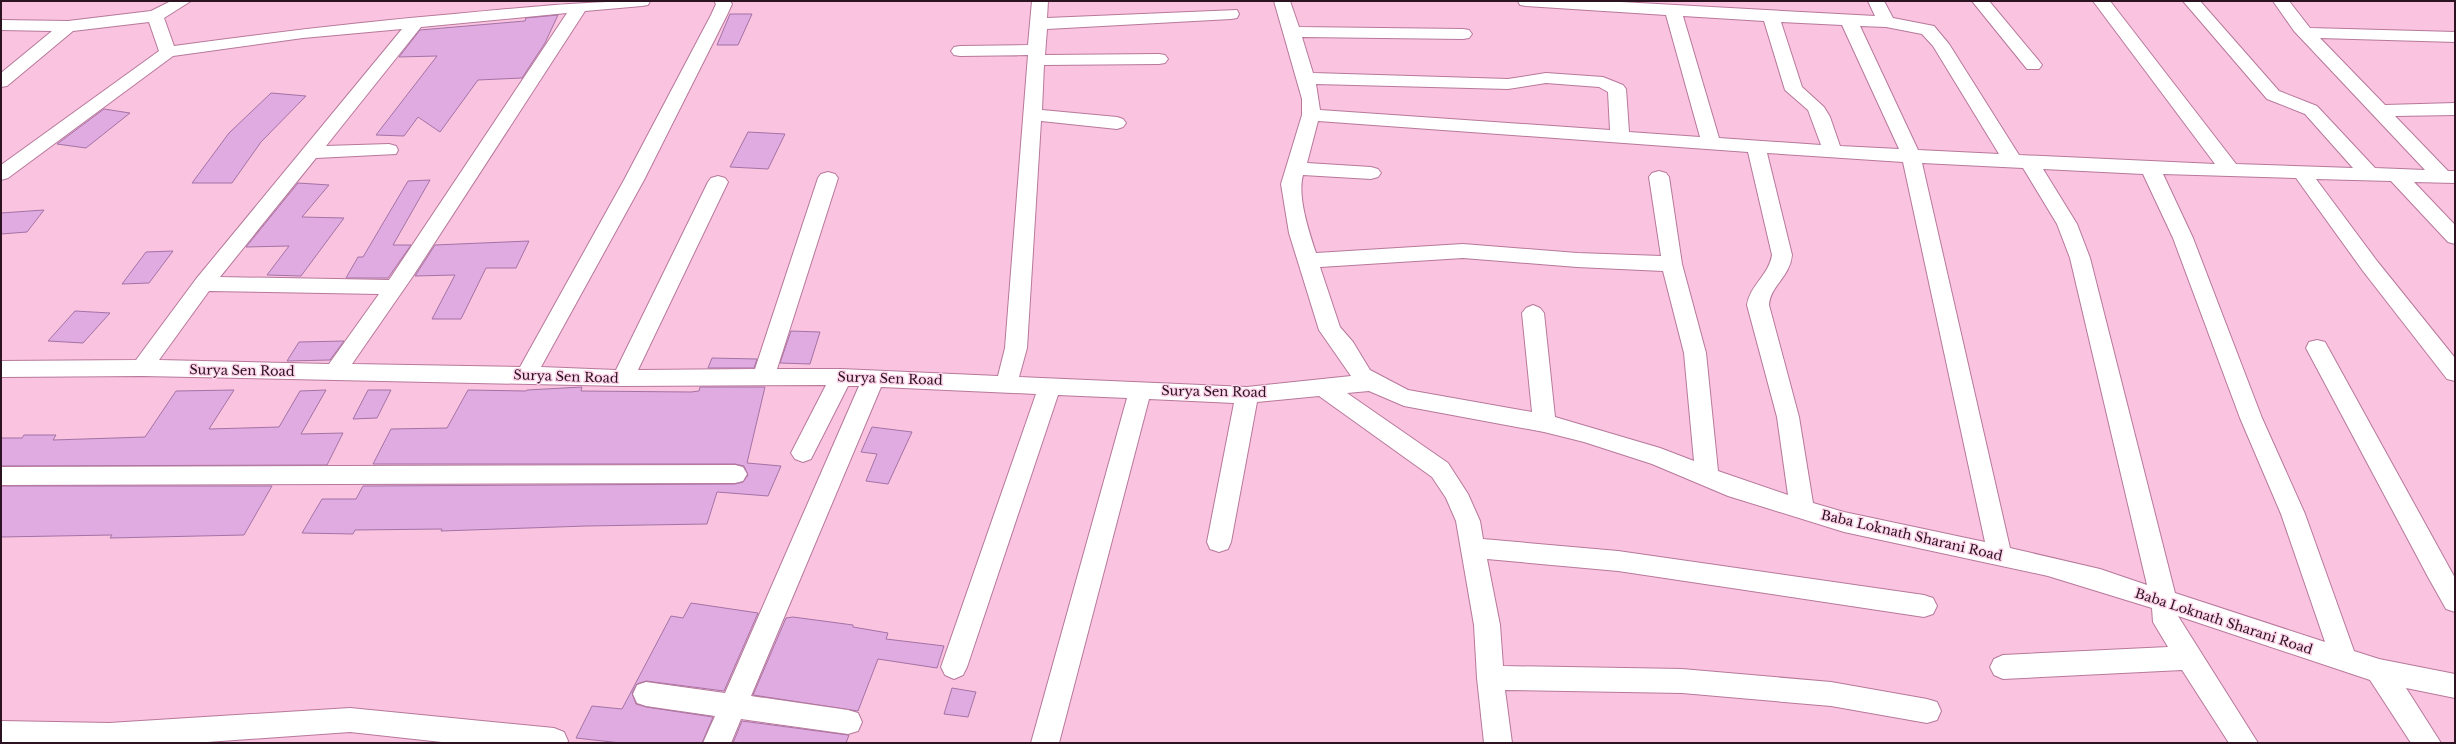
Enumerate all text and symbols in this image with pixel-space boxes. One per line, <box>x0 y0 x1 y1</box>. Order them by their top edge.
street label: Surya Sen Road <box>189 361 295 380</box>
street label: Surya Sen Road <box>513 366 619 387</box>
street label: Surya Sen Road <box>837 368 943 389</box>
street label: Surya Sen Road <box>1161 382 1267 401</box>
street label: Baba Loknath Sharani Road <box>1819 506 2005 565</box>
street label: Baba Loknath Sharani Road <box>2133 585 2315 658</box>

